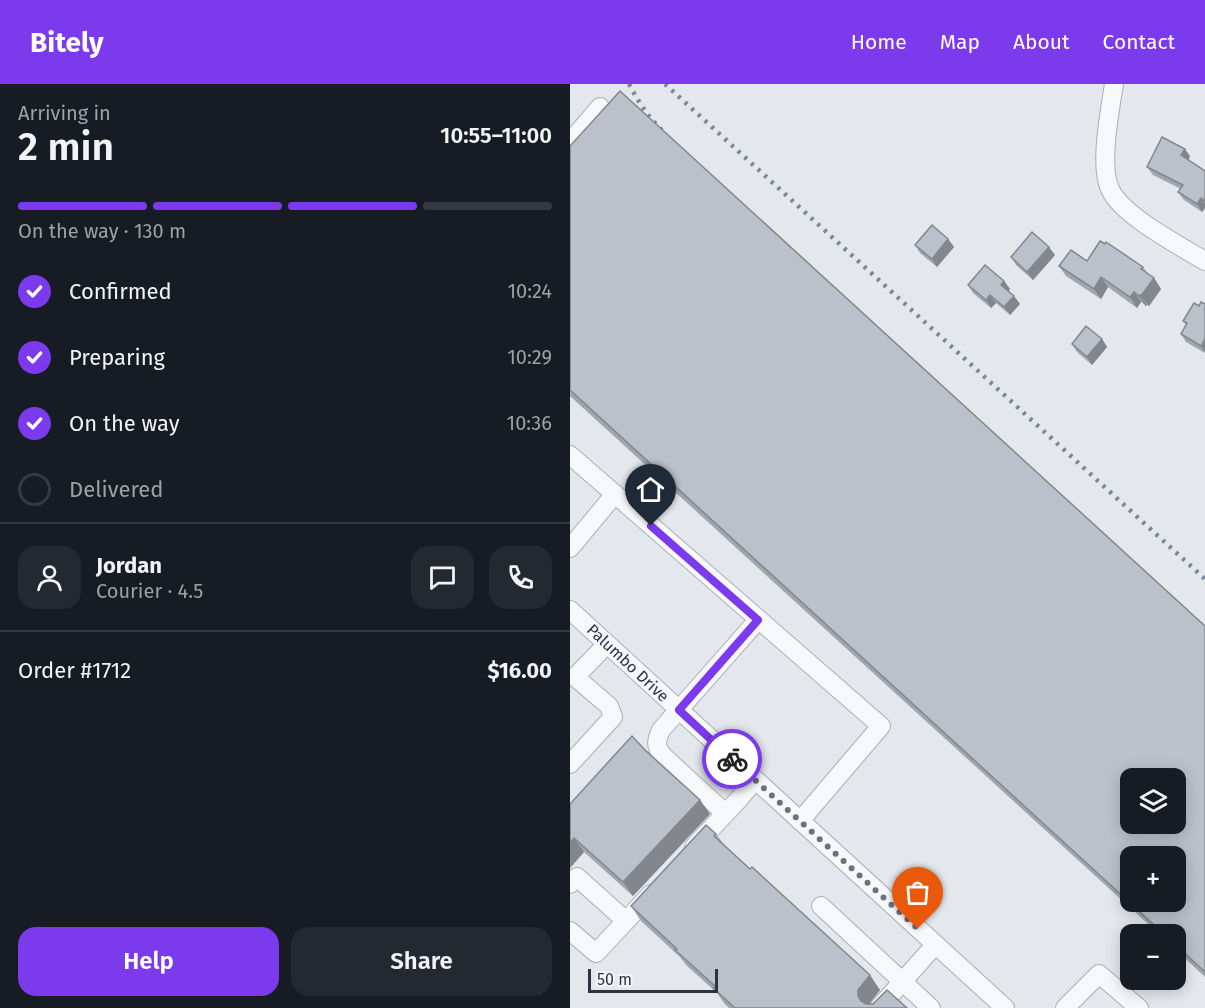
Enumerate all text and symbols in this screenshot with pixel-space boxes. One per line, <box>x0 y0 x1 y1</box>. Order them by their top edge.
text: Bitely <box>30 26 103 59</box>
text: Home <box>851 29 907 55</box>
text: Map <box>940 29 980 55</box>
text: About <box>1013 29 1070 55</box>
text: Contact <box>1103 29 1175 55</box>
text: Arriving in <box>18 101 111 125</box>
text: 10:55–11:00 <box>440 122 552 149</box>
text: 2 min <box>18 124 114 170</box>
text: On the way · 130 m <box>18 219 186 243</box>
icon: check <box>18 275 51 308</box>
text: Confirmed <box>69 278 172 305</box>
text: 10:24 <box>507 279 552 303</box>
icon: check <box>18 341 51 374</box>
text: Preparing <box>69 344 165 371</box>
text: 10:29 <box>507 345 552 369</box>
icon: check <box>18 407 51 440</box>
text: On the way <box>69 410 180 437</box>
text: 10:36 <box>507 411 552 435</box>
pin <box>625 464 676 526</box>
icon: home <box>634 473 667 506</box>
text: Delivered <box>69 476 164 503</box>
button: person <box>18 546 81 609</box>
button: chat <box>411 546 474 609</box>
button: phone <box>489 546 552 609</box>
text: Jordan <box>96 552 162 579</box>
text: Courier · 4.5 <box>96 579 203 603</box>
street label: Palumbo Drive <box>583 620 673 706</box>
text: Order #1712 <box>18 657 131 684</box>
text: $16.00 <box>487 657 552 684</box>
courier <box>702 729 762 789</box>
icon: bike <box>716 743 749 776</box>
map controls <box>1120 768 1186 990</box>
button: layers <box>1120 768 1186 834</box>
button: + <box>1120 846 1186 912</box>
pin <box>892 867 943 929</box>
icon: bag <box>901 876 934 909</box>
button: − <box>1120 924 1186 990</box>
button: Help <box>18 927 279 996</box>
button: Share <box>291 927 552 996</box>
scale bar <box>588 966 718 994</box>
text: 50 m <box>597 970 632 989</box>

